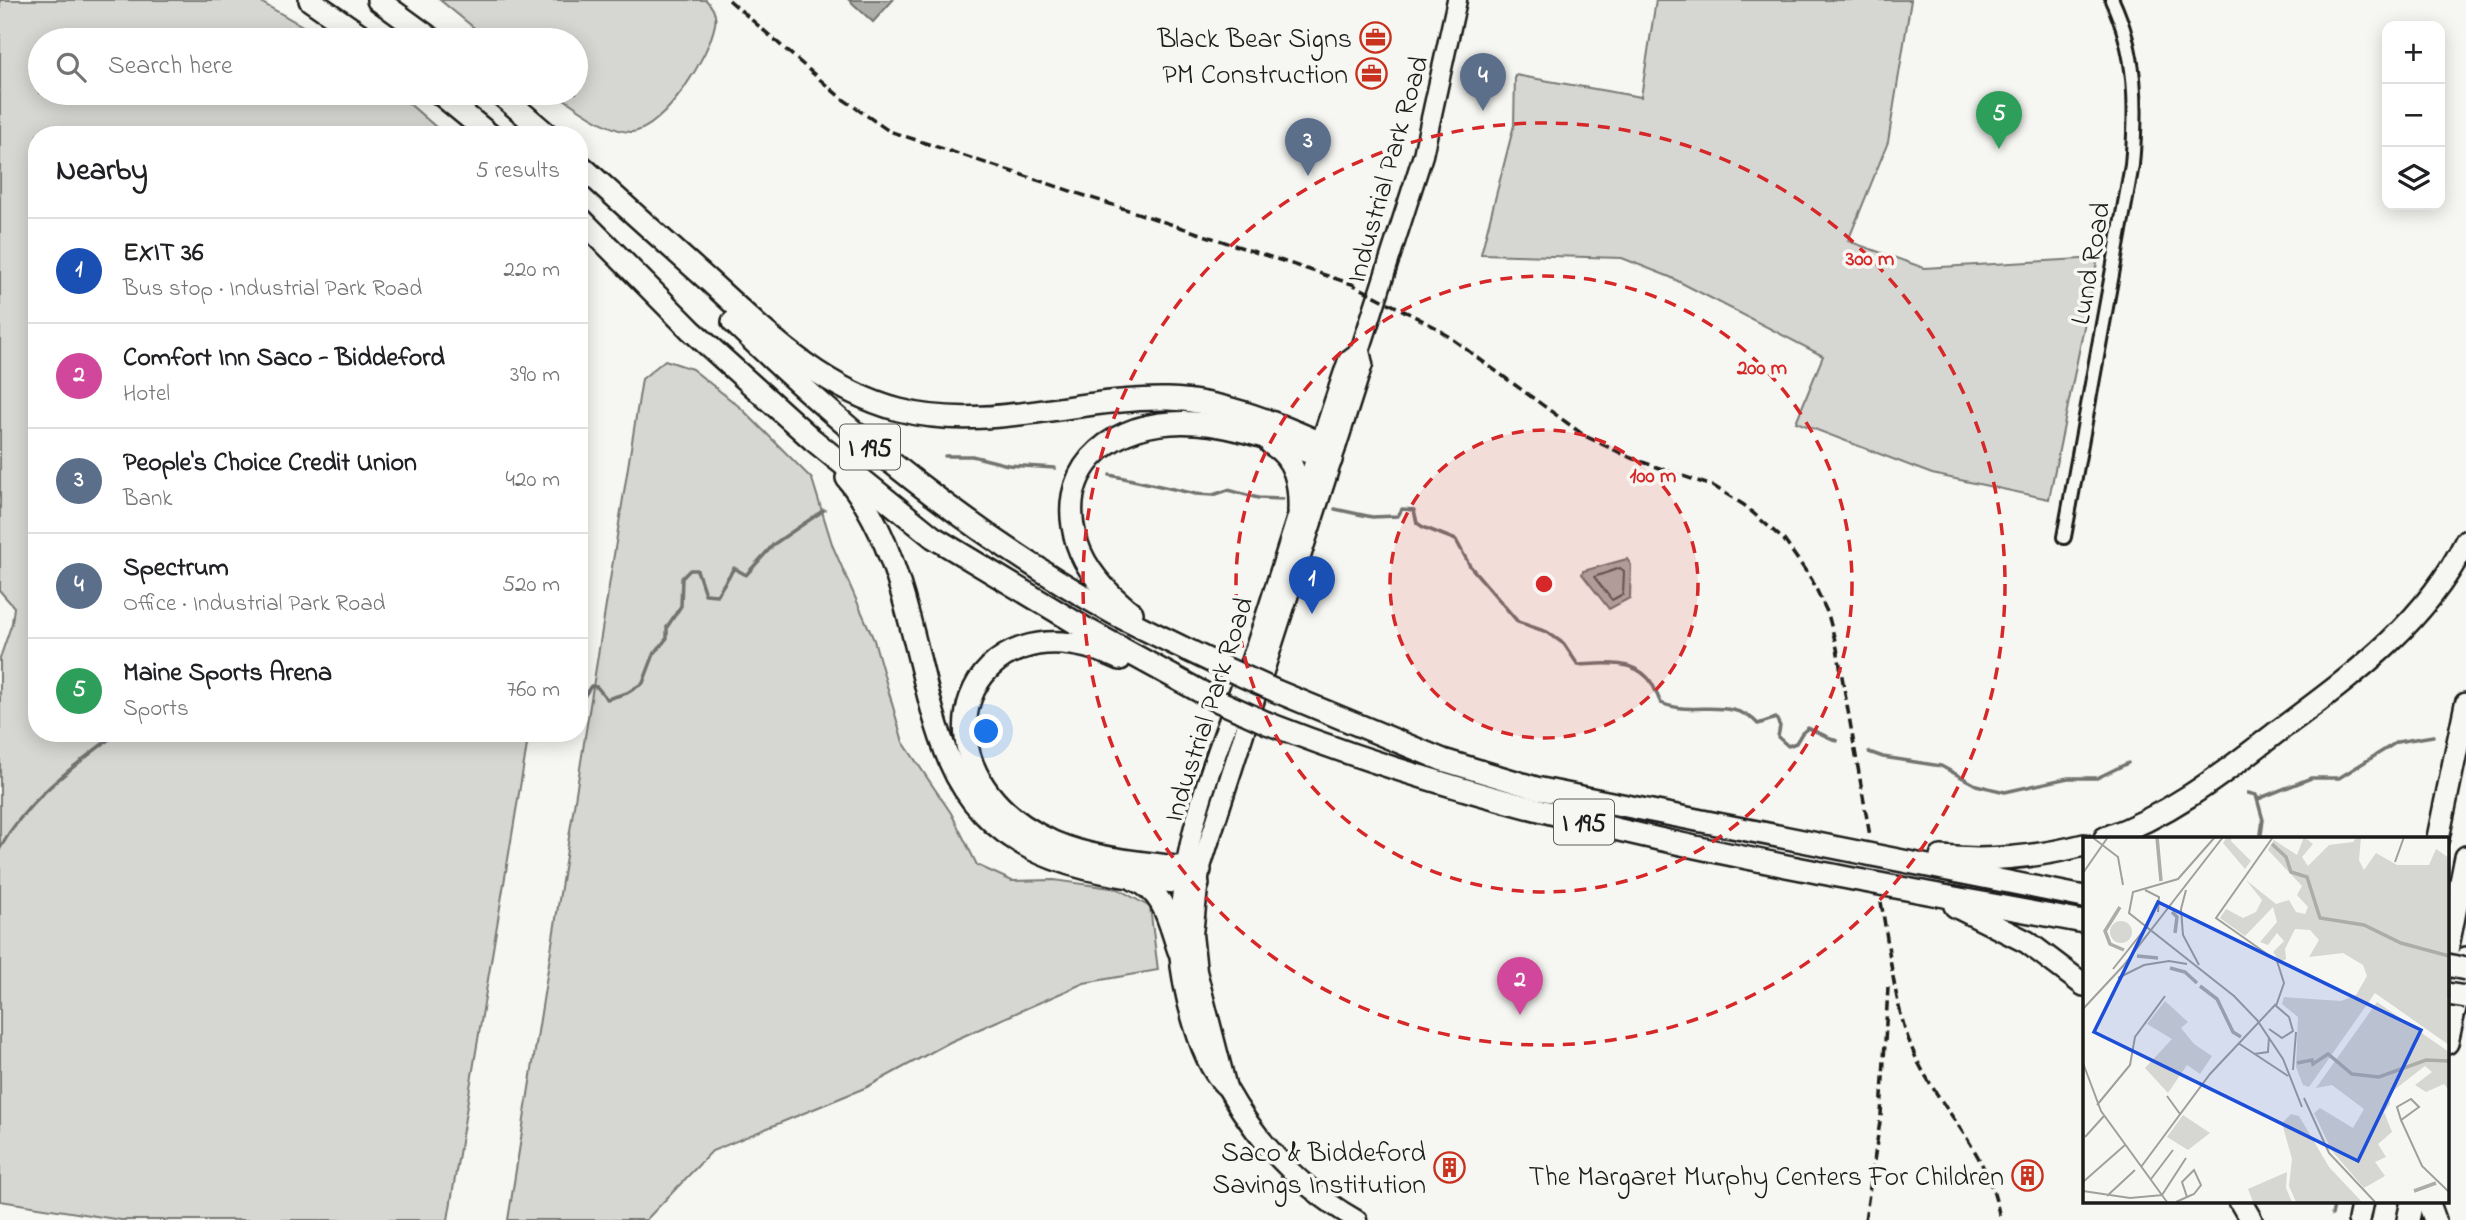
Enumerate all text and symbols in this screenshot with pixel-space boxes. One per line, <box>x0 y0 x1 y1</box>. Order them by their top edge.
place label: Black Bear Signs <box>1156 20 1352 61</box>
office icon: Black Bear Signs <box>1358 20 1392 54</box>
map controls <box>2382 21 2445 210</box>
button: + <box>2382 21 2445 84</box>
search box <box>28 28 588 105</box>
icon: search <box>52 48 90 86</box>
text: Search here <box>108 48 233 86</box>
street label: Industrial Park Road <box>1337 51 1441 288</box>
pin: 4 <box>1460 53 1506 111</box>
place label: PM Construction <box>1162 56 1348 97</box>
office icon: PM Construction <box>1354 56 1388 90</box>
button: − <box>2382 84 2445 147</box>
pin: 5 <box>1976 91 2022 149</box>
pin: 3 <box>1285 118 1331 176</box>
button: layers <box>2382 147 2445 210</box>
text: Nearby <box>56 150 148 194</box>
text: 5 results <box>476 155 560 188</box>
street label: Lund Road <box>2062 199 2123 328</box>
text: EXIT 36 <box>123 235 203 273</box>
text: 300 m <box>1845 245 1894 275</box>
text: 1 <box>75 254 83 287</box>
text: 220 m <box>504 254 560 287</box>
text: Bus stop · Industrial Park Road <box>123 273 422 306</box>
text: Comfort Inn Saco - Biddeford <box>123 340 445 378</box>
text: 200 m <box>1736 354 1787 384</box>
text: 2 <box>73 359 85 392</box>
text: 390 m <box>510 359 560 392</box>
text: Hotel <box>123 378 170 411</box>
road number: I 195 <box>840 424 900 470</box>
text: People's Choice Credit Union <box>123 445 417 483</box>
text: 100 m <box>1630 462 1676 492</box>
text: 3 <box>74 464 84 497</box>
text: 420 m <box>506 464 560 497</box>
text: Bank <box>123 483 172 516</box>
text: Spectrum <box>123 550 229 588</box>
pin: 1 <box>1289 556 1335 614</box>
text: 4 <box>74 569 84 602</box>
text: 520 m <box>502 569 560 602</box>
centre of rings <box>1532 572 1556 596</box>
text: Office · Industrial Park Road <box>123 588 386 621</box>
street label: Industrial Park Road <box>1155 592 1266 828</box>
text: Maine Sports Arena <box>123 655 332 693</box>
text: 5 <box>72 674 86 707</box>
text: 760 m <box>507 674 560 707</box>
text: Sports <box>123 693 189 726</box>
your location <box>969 714 1003 748</box>
road number: I 195 <box>1554 800 1614 844</box>
inset map <box>2083 837 2448 1202</box>
pin: 2 <box>1497 957 1543 1015</box>
place label: Saco & Biddeford Savings Institution <box>1212 1134 1426 1207</box>
building icon: Saco & Biddeford Savings Institution <box>1432 1150 1466 1184</box>
place label: The Margaret Murphy Centers For Children <box>1528 1158 2004 1199</box>
building icon: The Margaret Murphy Centers For Children <box>2010 1158 2044 1192</box>

